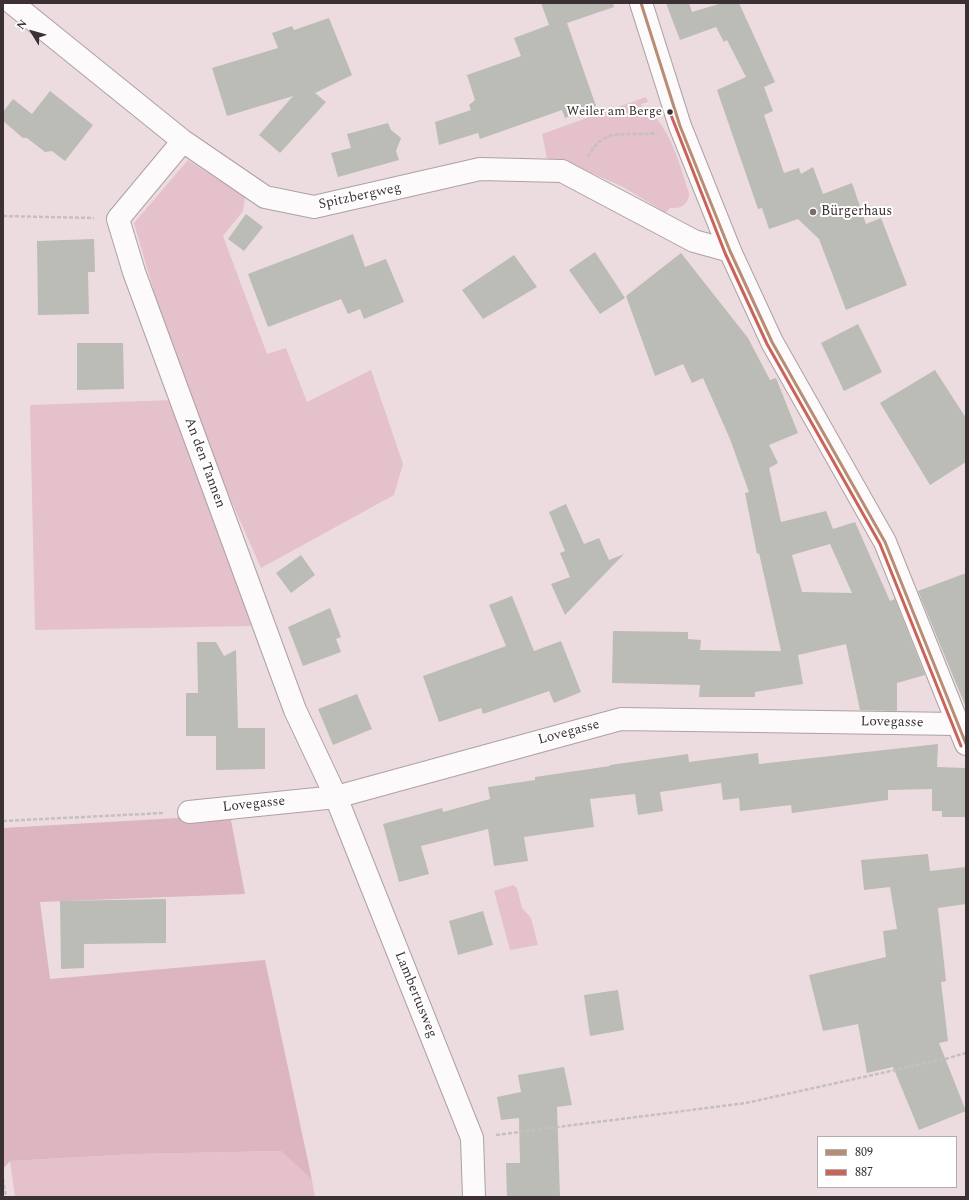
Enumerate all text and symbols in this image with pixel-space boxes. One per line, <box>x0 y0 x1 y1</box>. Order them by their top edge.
north arrow <box>12 12 52 52</box>
text: N <box>13 16 32 33</box>
place label: Weiler am Berge <box>566 104 662 120</box>
marker: Weiler am Berge <box>665 107 675 117</box>
street label: Spitzbergweg <box>317 180 403 214</box>
place label: Bürgerhaus <box>821 204 892 220</box>
marker: Bürgerhaus <box>808 207 818 217</box>
street label: An den Tannen <box>180 415 228 511</box>
street label: Lovegasse <box>860 714 924 732</box>
street label: Lovegasse <box>536 717 602 749</box>
street label: Lovegasse <box>222 793 286 817</box>
street label: Lambertusweg <box>390 949 440 1041</box>
legend <box>817 1136 957 1188</box>
text: 809 <box>855 1143 873 1162</box>
text: 887 <box>855 1163 873 1182</box>

